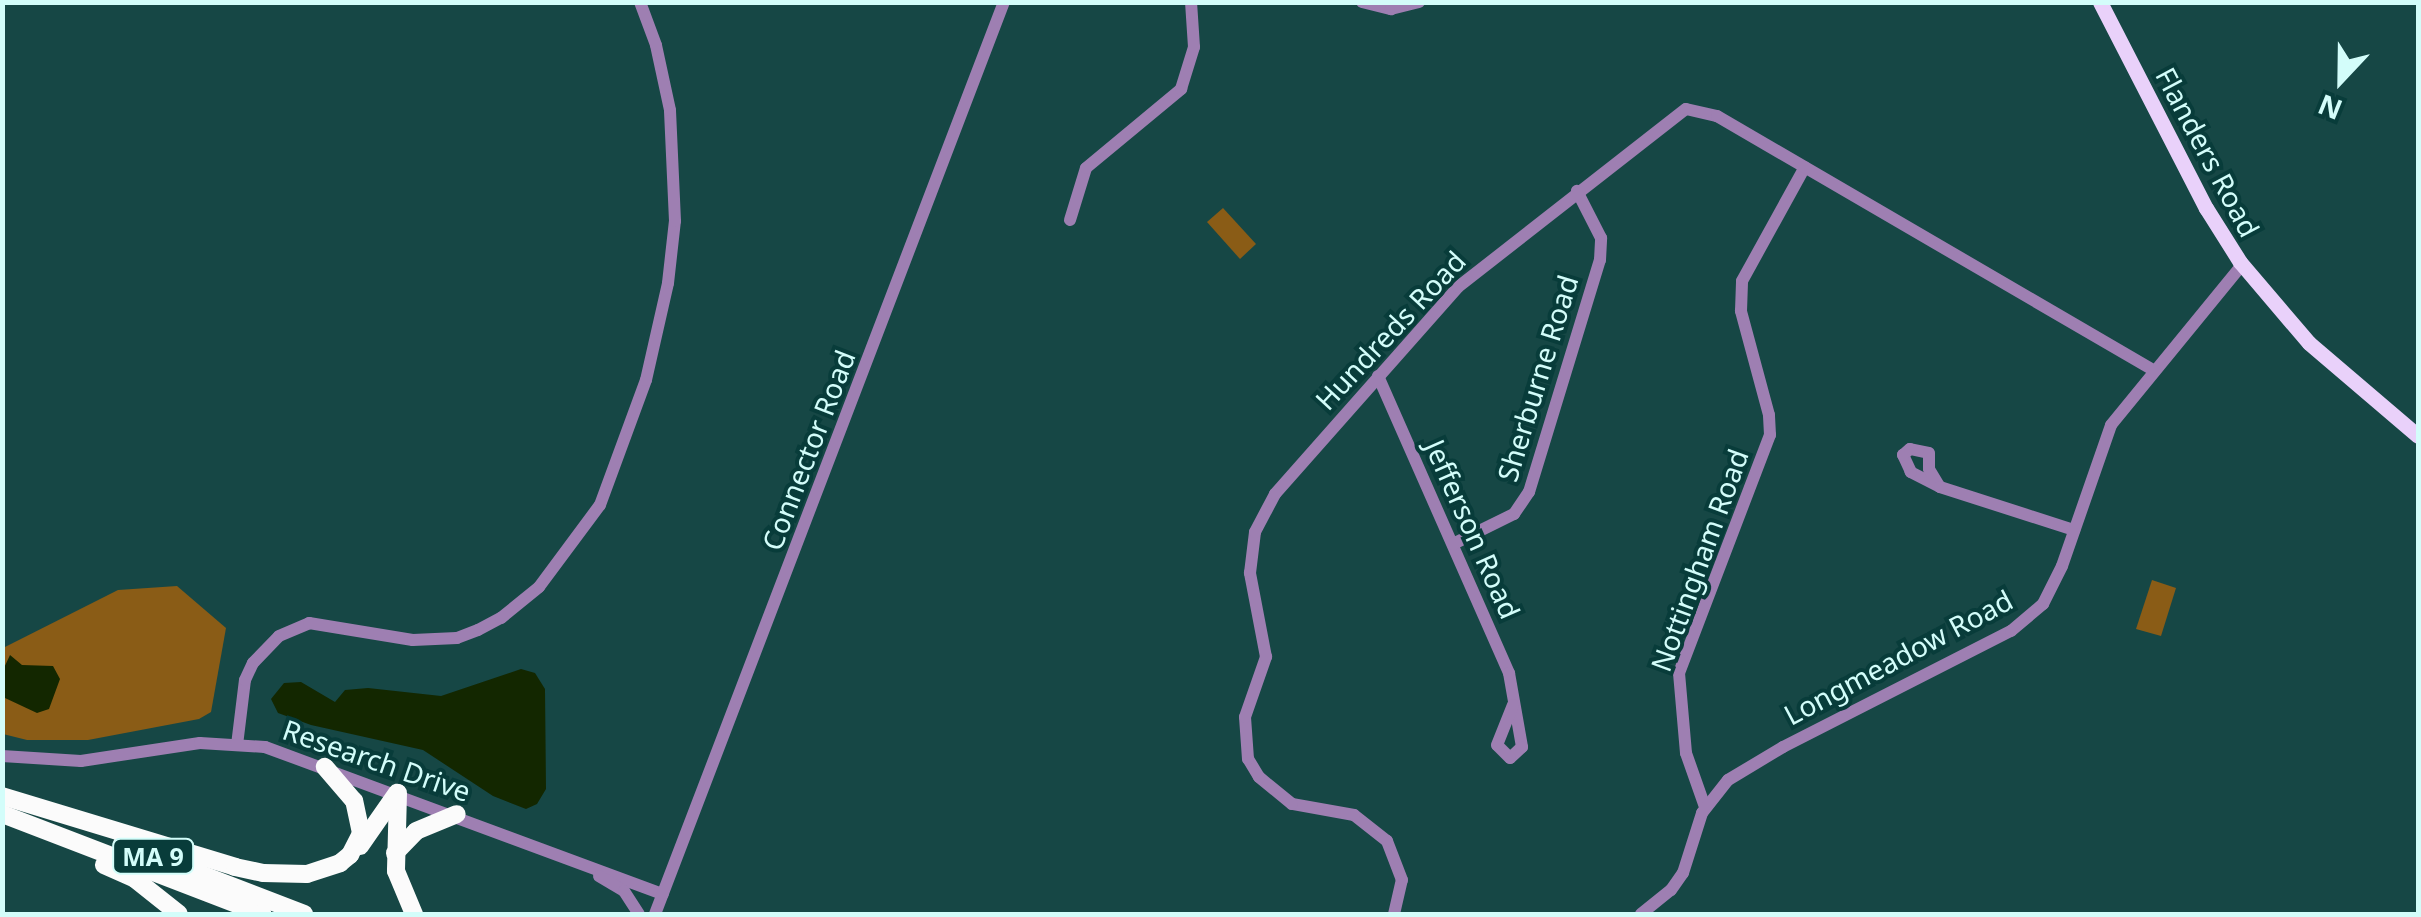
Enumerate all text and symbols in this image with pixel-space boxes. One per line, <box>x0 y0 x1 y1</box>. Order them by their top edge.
north arrow <box>2291 30 2391 130</box>
street label: Flanders Road <box>2149 61 2267 243</box>
text: N <box>2312 86 2347 130</box>
street label: Hundreds Road <box>1308 244 1472 416</box>
street label: Sherburne Road <box>1490 271 1584 485</box>
street label: Connector Road <box>754 345 862 555</box>
street label: Jefferson Road <box>1419 434 1527 624</box>
street label: Nottingham Road <box>1643 444 1755 676</box>
street label: Longmeadow Road <box>1778 583 2018 731</box>
street label: Research Drive <box>279 712 475 808</box>
road number: MA 9 <box>110 836 196 876</box>

